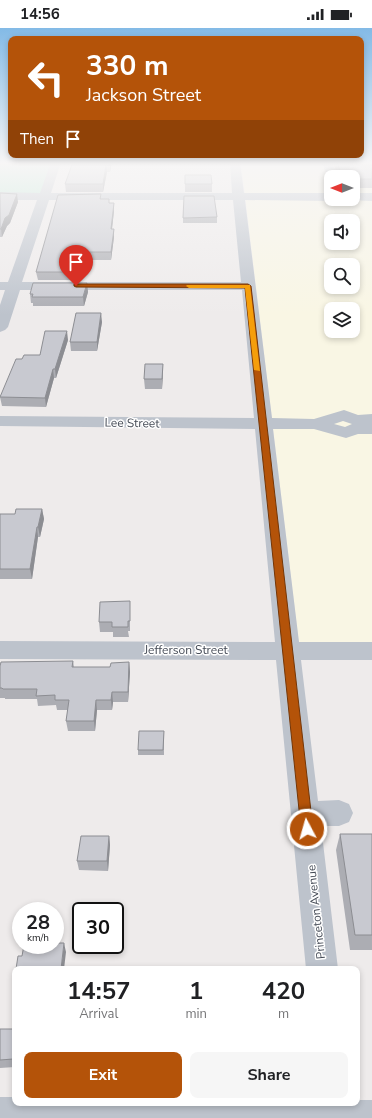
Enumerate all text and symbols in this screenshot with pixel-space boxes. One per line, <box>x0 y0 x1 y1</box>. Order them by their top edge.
text: 14:56 <box>20 4 60 24</box>
text: 330 m <box>86 47 169 85</box>
icon: left <box>20 52 72 104</box>
text: Jackson Street <box>86 83 201 107</box>
icon: arrive <box>62 128 84 150</box>
text: Then <box>20 129 54 149</box>
north arrow <box>324 170 360 206</box>
map controls <box>324 170 360 338</box>
button: sound <box>324 214 360 250</box>
pin <box>59 245 93 286</box>
icon: arrive <box>65 251 87 273</box>
button: search <box>324 258 360 294</box>
button: layers <box>324 302 360 338</box>
street label: Lee Street <box>104 415 160 431</box>
street label: Jefferson Street <box>143 642 229 658</box>
position arrow <box>286 808 328 850</box>
street label: Princeton Avenue <box>303 864 329 960</box>
speed limit sign: 30 <box>72 902 124 954</box>
text: 28 <box>26 909 50 936</box>
text: km/h <box>27 931 49 945</box>
text: 14:57 <box>67 975 130 1007</box>
text: 1 <box>189 975 203 1007</box>
text: 420 <box>262 975 305 1007</box>
text: Arrival <box>79 1005 118 1023</box>
text: min <box>185 1005 207 1023</box>
text: m <box>278 1005 289 1023</box>
button: Exit <box>24 1052 182 1098</box>
button: Share <box>190 1052 348 1098</box>

